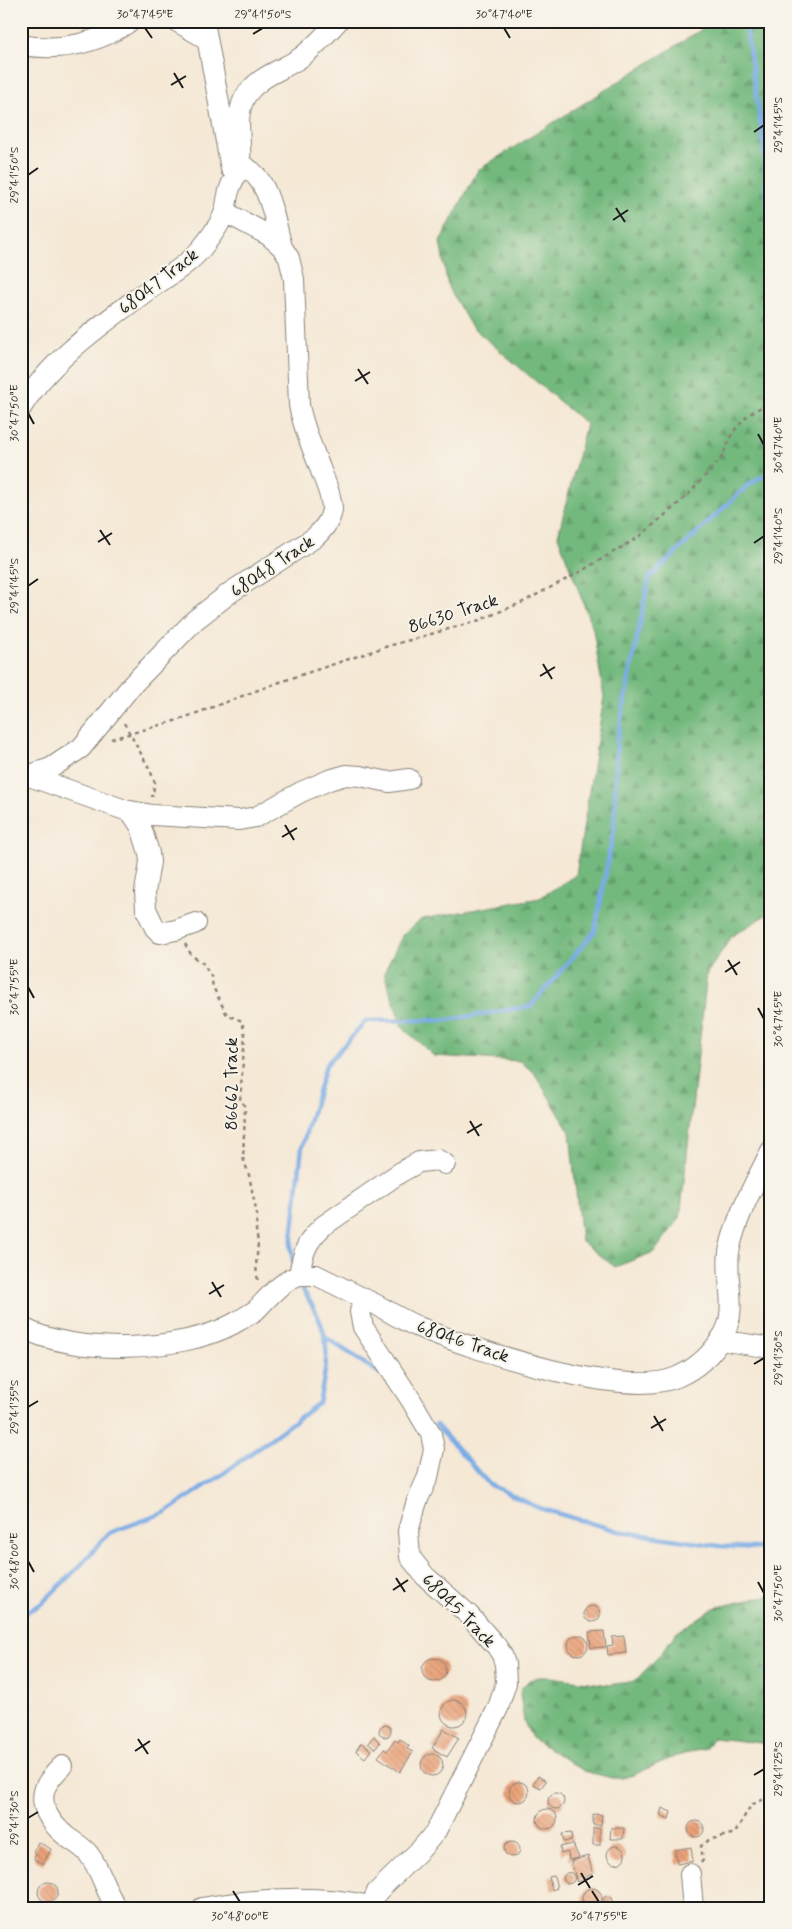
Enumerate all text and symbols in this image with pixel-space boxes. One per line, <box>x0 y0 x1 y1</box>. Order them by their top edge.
text: 30°47'45"E <box>117 7 173 23</box>
text: 29°41'50"S <box>235 7 292 23</box>
text: 30°47'40"E <box>475 7 533 23</box>
text: 29°41'45"S <box>771 97 787 153</box>
text: 29°41'50"S <box>7 146 23 203</box>
street label: 68047 Track <box>114 243 204 321</box>
text: 30°47'50"E <box>7 384 23 442</box>
text: 30°47'40"E <box>771 416 787 474</box>
text: 29°41'40"S <box>771 507 787 564</box>
street label: 68048 Track <box>226 530 319 604</box>
text: 29°41'45"S <box>7 558 23 614</box>
street label: 86630 Track <box>405 588 501 640</box>
text: 30°47'55"E <box>7 959 23 1015</box>
text: 30°47'45"E <box>771 991 787 1047</box>
street label: 86662 Track <box>220 1037 244 1131</box>
street label: 68046 Track <box>413 1315 512 1369</box>
text: 29°41'30"S <box>771 1330 787 1386</box>
text: 29°41'35"S <box>7 1379 23 1434</box>
text: 30°48'00"E <box>7 1532 23 1590</box>
text: 30°47'50"E <box>771 1564 787 1622</box>
street label: 68045 Track <box>416 1568 501 1653</box>
text: 29°41'25"S <box>771 1741 787 1797</box>
text: 29°41'30"S <box>7 1790 23 1846</box>
text: 30°48'00"E <box>211 1909 269 1925</box>
text: 30°47'55"E <box>571 1909 627 1925</box>

